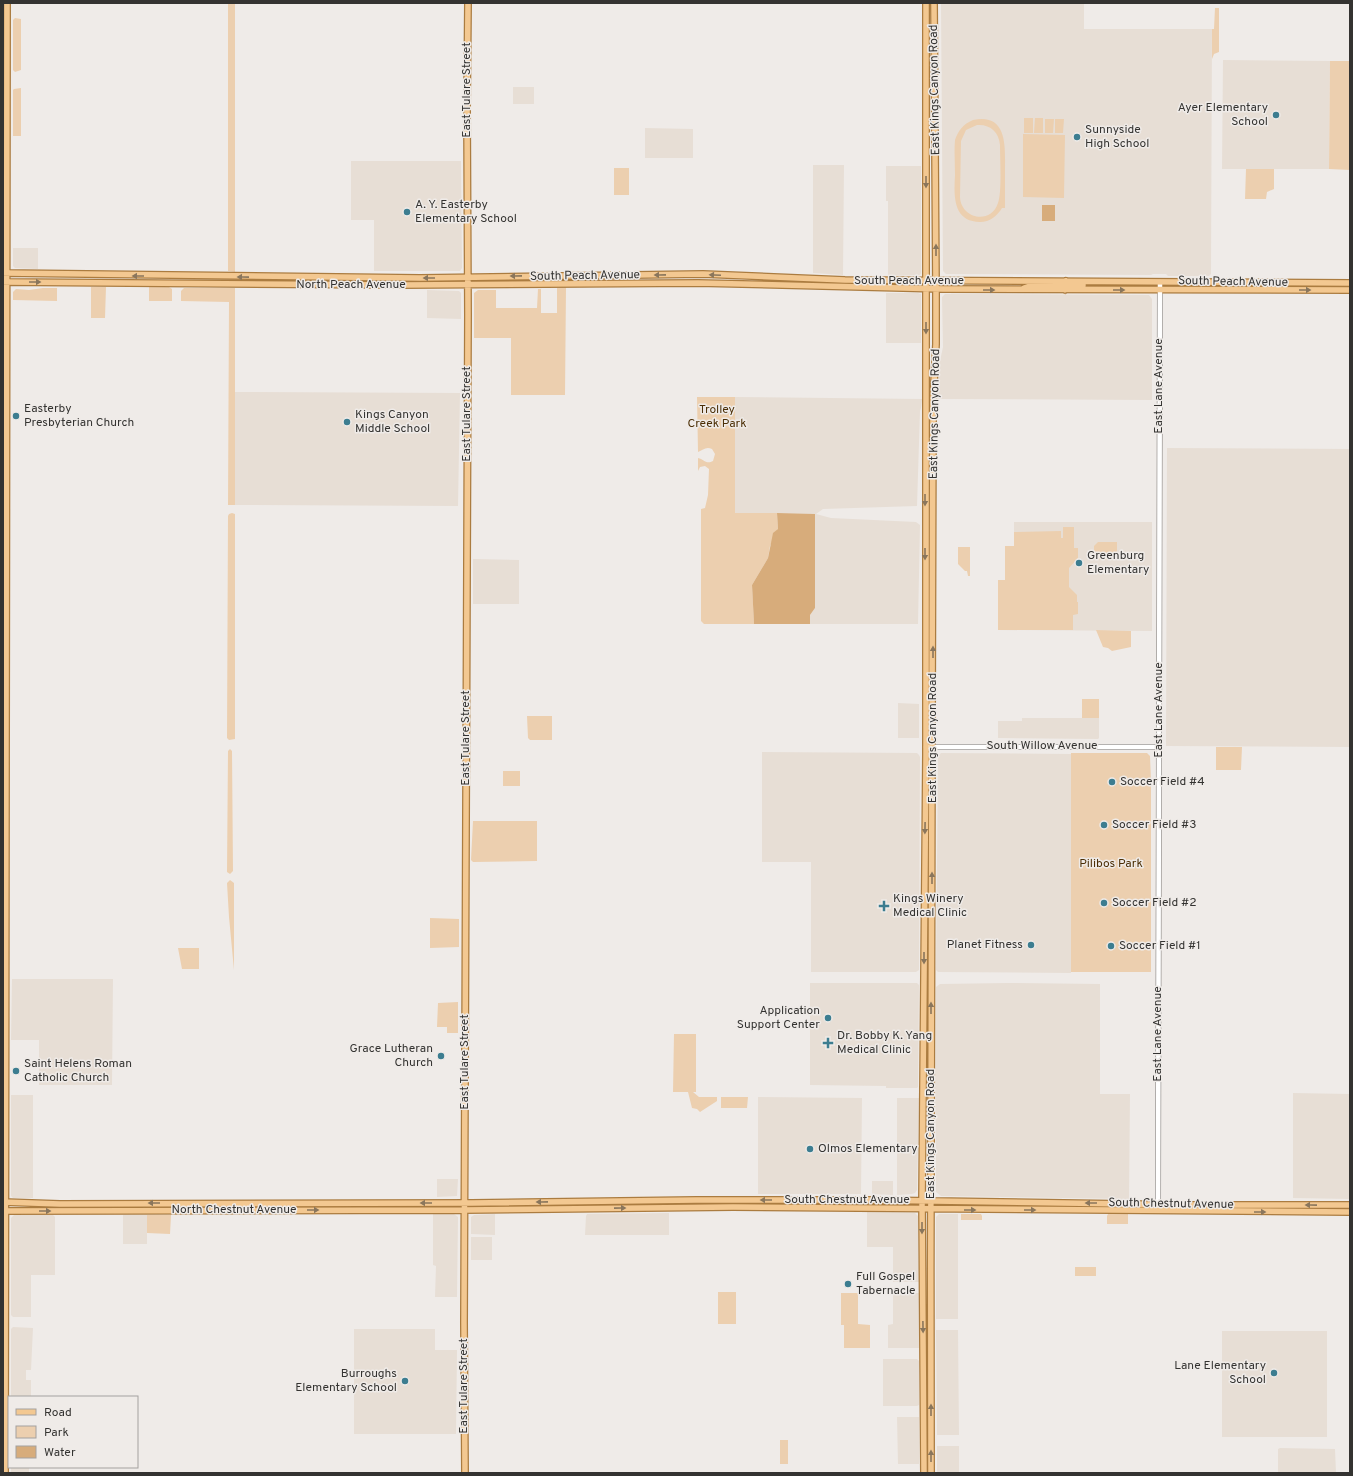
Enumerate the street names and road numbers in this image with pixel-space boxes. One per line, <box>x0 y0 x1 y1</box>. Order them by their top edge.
street label: East Kings Canyon Road <box>926 25 944 155</box>
street label: East Tulare Street <box>459 42 475 138</box>
street label: South Peach Avenue <box>530 267 640 285</box>
street label: South Peach Avenue <box>854 273 964 289</box>
street label: South Peach Avenue <box>1178 273 1288 291</box>
street label: North Peach Avenue <box>296 277 406 293</box>
street label: East Lane Avenue <box>1151 338 1167 434</box>
street label: East Kings Canyon Road <box>926 349 944 479</box>
street label: East Tulare Street <box>459 366 475 462</box>
street label: East Lane Avenue <box>1151 662 1167 758</box>
street label: East Kings Canyon Road <box>925 673 941 803</box>
street label: East Tulare Street <box>458 690 474 786</box>
street label: South Willow Avenue <box>986 738 1098 754</box>
street label: East Lane Avenue <box>1150 986 1166 1082</box>
street label: East Tulare Street <box>457 1014 473 1110</box>
street label: East Kings Canyon Road <box>923 1069 939 1199</box>
street label: South Chestnut Avenue <box>784 1192 910 1208</box>
street label: South Chestnut Avenue <box>1108 1195 1234 1213</box>
street label: North Chestnut Avenue <box>172 1202 296 1218</box>
street label: East Tulare Street <box>456 1338 472 1434</box>

